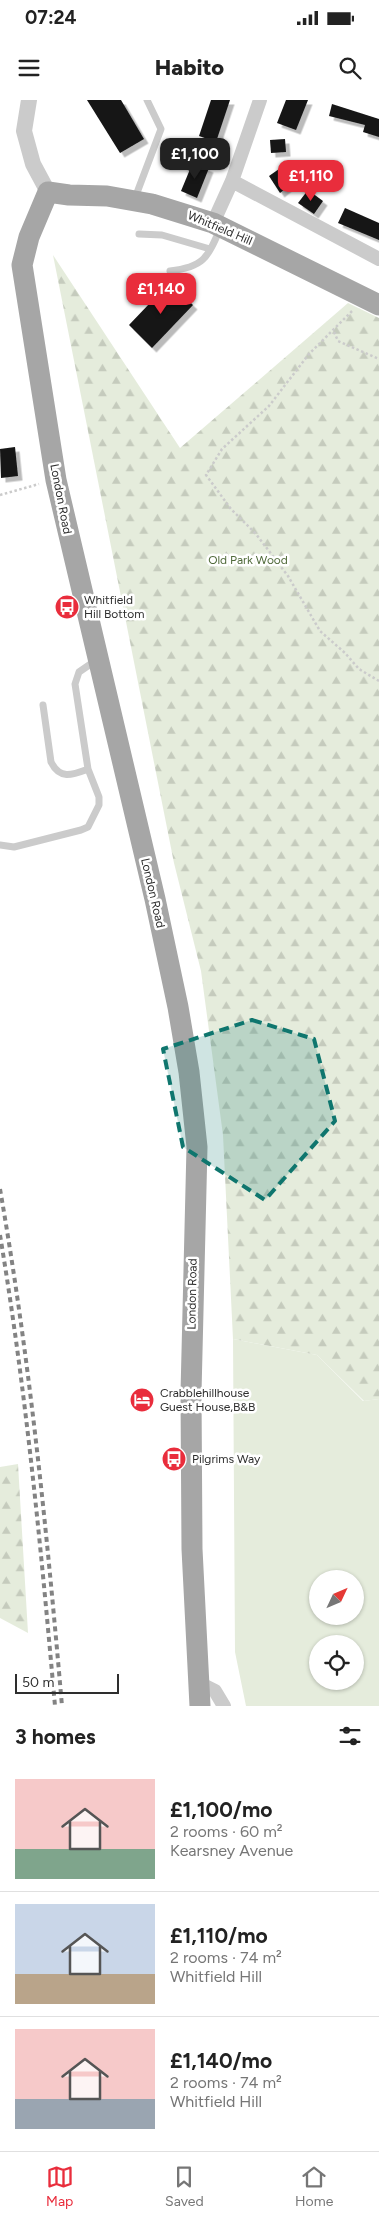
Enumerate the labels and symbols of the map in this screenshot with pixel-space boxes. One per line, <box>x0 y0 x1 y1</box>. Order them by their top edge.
pin: £1,100 <box>154 138 236 180</box>
pin: £1,110 <box>270 159 352 202</box>
street label: Whitfield Hill <box>186 208 254 248</box>
pin: £1,140 <box>120 272 202 315</box>
street label: London Road <box>47 463 75 535</box>
park label: Old Park Wood <box>208 553 288 567</box>
place label: Whitfield Hill Bottom <box>84 593 145 621</box>
bus stop icon: Whitfield Hill Bottom <box>54 594 80 620</box>
street label: London Road <box>138 857 168 929</box>
street label: London Road <box>184 1258 200 1330</box>
place label: Crabblehillhouse Guest House,B&B <box>160 1386 255 1414</box>
hotel icon: Crabblehillhouse Guest House,B&B <box>129 1387 155 1413</box>
bus stop icon: Pilgrims Way <box>161 1446 187 1472</box>
place label: Pilgrims Way <box>192 1452 261 1466</box>
north arrow <box>309 1570 364 1625</box>
scale bar <box>15 1671 119 1694</box>

